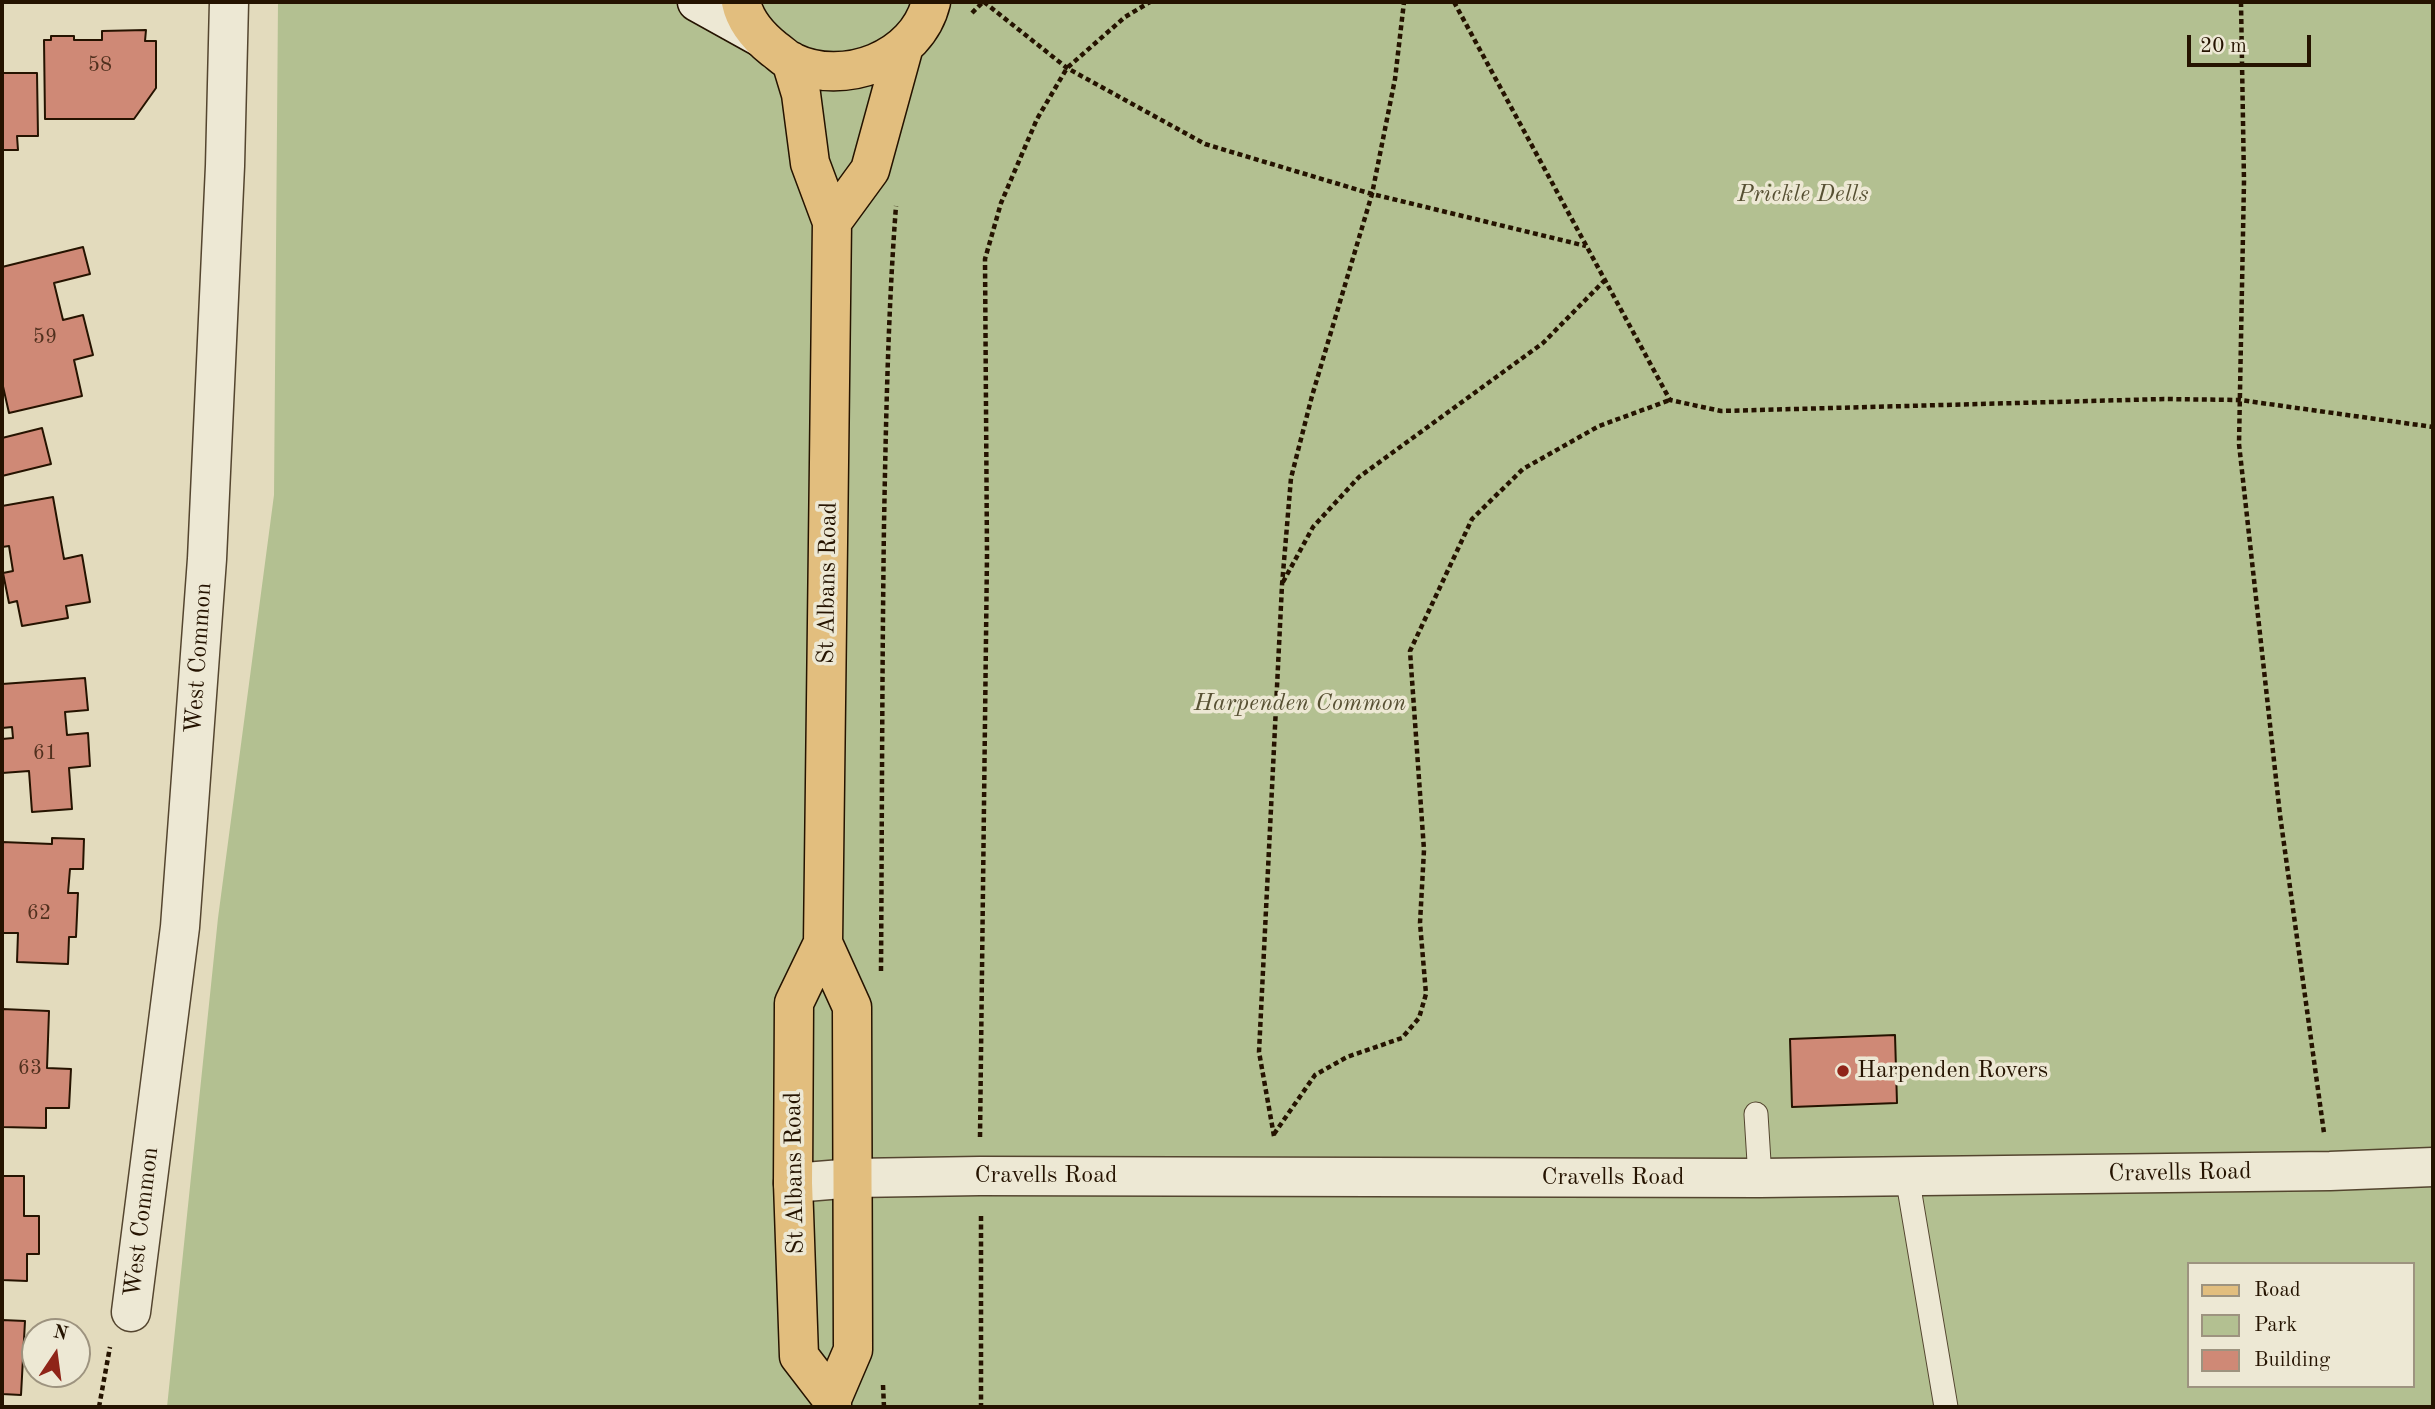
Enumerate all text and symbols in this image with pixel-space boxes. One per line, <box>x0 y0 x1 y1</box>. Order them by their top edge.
scale bar <box>2190 21 2314 65</box>
text: 20 m <box>2200 36 2247 57</box>
house number: 58 <box>88 52 112 78</box>
park label: Prickle Dells <box>1737 181 1869 209</box>
house number: 59 <box>33 324 57 350</box>
street label: St Albans Road <box>812 501 844 665</box>
street label: West Common <box>179 582 219 734</box>
park label: Harpenden Common <box>1194 690 1406 718</box>
house number: 61 <box>33 740 57 766</box>
house number: 62 <box>27 900 51 926</box>
house number: 63 <box>18 1055 42 1081</box>
place label: Harpenden Rovers <box>1857 1057 2048 1085</box>
marker: Harpenden Rovers <box>1835 1063 1851 1079</box>
street label: St Albans Road <box>779 1091 811 1255</box>
street label: West Common <box>119 1145 165 1299</box>
street label: Cravells Road <box>2108 1157 2252 1189</box>
street label: Cravells Road <box>974 1162 1118 1190</box>
street label: Cravells Road <box>1541 1164 1685 1192</box>
legend <box>2186 1262 2414 1388</box>
text: Road <box>2254 1280 2301 1301</box>
text: Park <box>2254 1315 2297 1336</box>
north arrow <box>21 1318 91 1388</box>
text: N <box>51 1323 70 1345</box>
text: Building <box>2254 1350 2330 1371</box>

